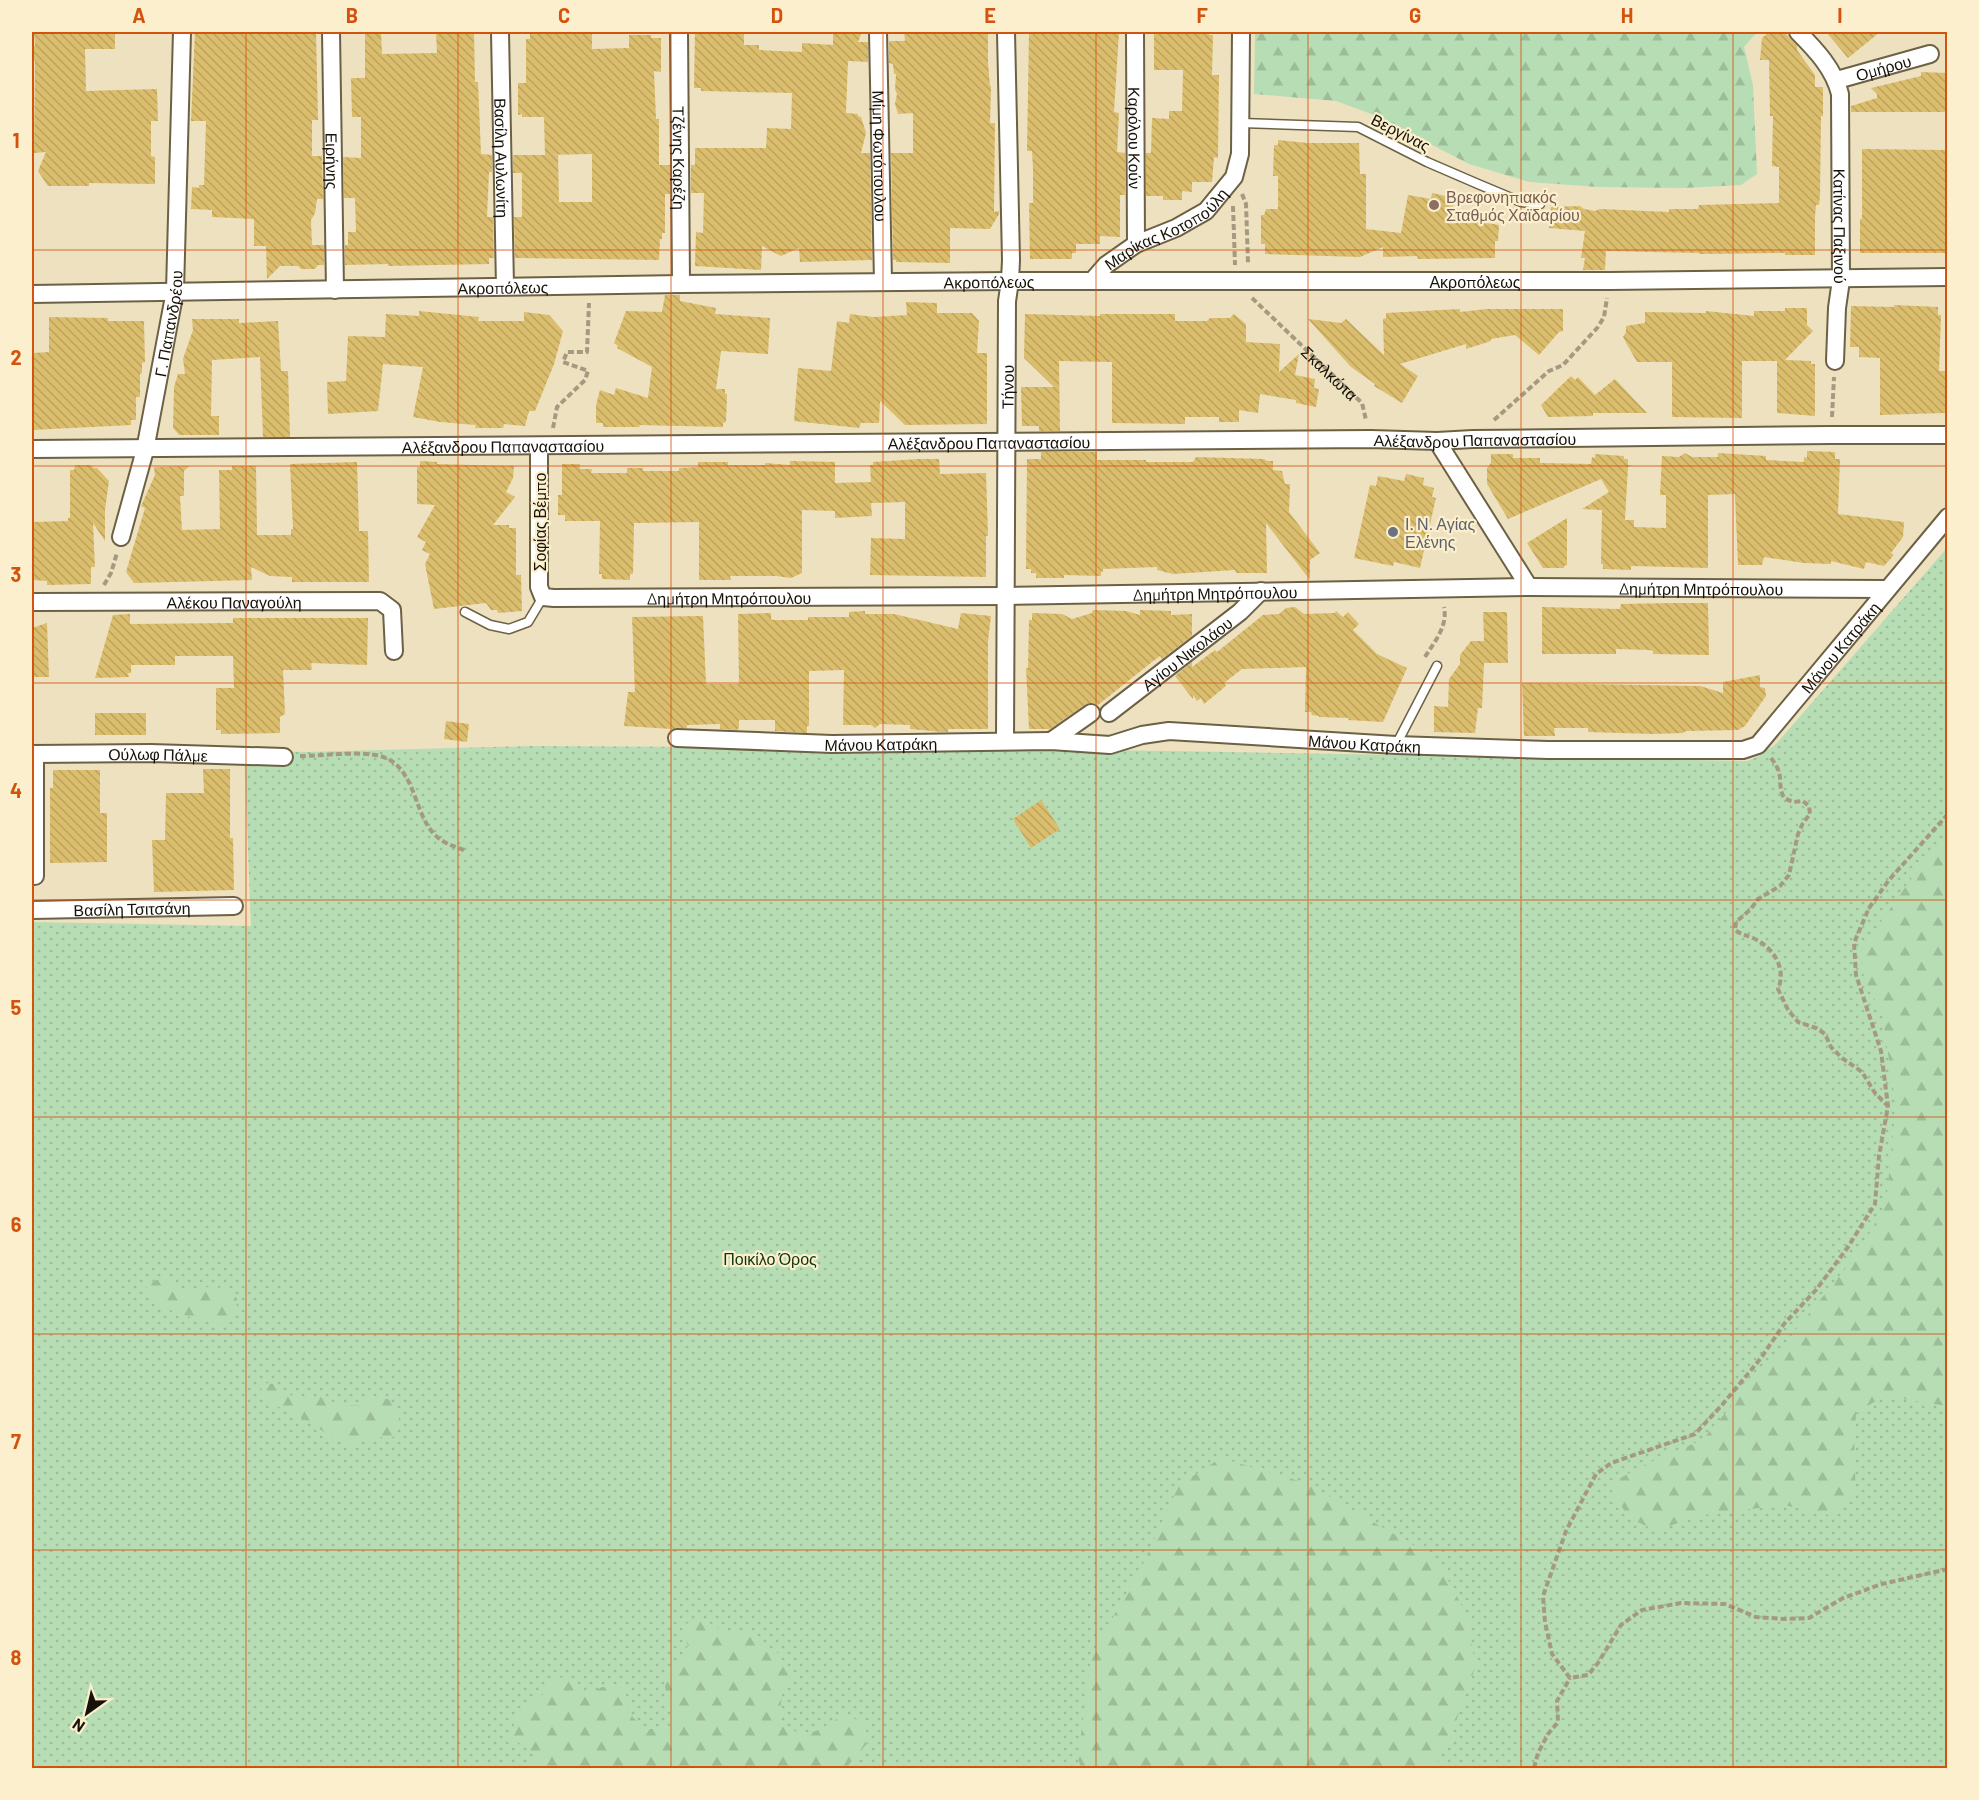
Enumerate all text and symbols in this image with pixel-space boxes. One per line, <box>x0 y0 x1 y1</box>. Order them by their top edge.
text: A <box>132 3 146 27</box>
text: B <box>346 3 358 27</box>
text: C <box>558 3 570 27</box>
text: D <box>771 3 783 27</box>
text: E <box>984 3 996 27</box>
text: F <box>1196 3 1208 27</box>
text: G <box>1409 3 1421 27</box>
text: H <box>1621 3 1633 27</box>
text: I <box>1837 3 1843 27</box>
street label: Ομήρου <box>1853 50 1913 84</box>
street label: Καρόλου Κούν <box>1126 87 1145 189</box>
street label: Μίμη Φωτόπουλου <box>870 90 891 222</box>
street label: Βασίλη Αυλωνίτη <box>492 98 513 218</box>
street label: Τζένης Καρέζη <box>669 106 690 210</box>
street label: Βεργίνας <box>1368 109 1434 155</box>
text: 1 <box>12 128 20 152</box>
street label: Ειρήνης <box>323 132 343 190</box>
street label: Κατίνας Παξινού <box>1830 169 1851 284</box>
street label: Μαρίκας Κοτοπούλη <box>1100 184 1231 273</box>
place label: Βρεφονηπιακός Σταθμός Χαϊδαρίου <box>1446 187 1580 224</box>
marker: Βρεφονηπιακός Σταθμός Χαϊδαρίου <box>1427 198 1441 212</box>
street label: Γ. Παπανδρέου <box>150 270 185 378</box>
street label: Ακροπόλεως <box>943 272 1035 291</box>
street label: Ακροπόλεως <box>1429 272 1521 291</box>
street label: Ακροπόλεως <box>457 277 549 297</box>
street label: Σκαλκώτα <box>1298 341 1362 404</box>
text: 2 <box>10 345 22 369</box>
street label: Τήνου <box>997 365 1016 409</box>
street label: Αλέξανδρου Παπαναστασίου <box>1373 428 1576 451</box>
street label: Αλέξανδρου Παπαναστασίου <box>888 432 1090 453</box>
street label: Αλέξανδρου Παπαναστασίου <box>402 435 604 457</box>
street label: Σοφίας Βέμπο <box>530 473 549 571</box>
place label: Ι. Ν. Αγίας Ελένης <box>1405 514 1475 551</box>
marker: Ι. Ν. Αγίας Ελένης <box>1386 525 1400 539</box>
text: 3 <box>11 562 21 586</box>
street label: Δημήτρη Μητρόπουλου <box>1619 578 1783 598</box>
street label: Δημήτρη Μητρόπουλου <box>1133 581 1297 603</box>
street label: Δημήτρη Μητρόπουλου <box>647 587 811 607</box>
street label: Αλέκου Παναγούλη <box>166 592 302 611</box>
street label: Μάνου Κατράκη <box>1796 598 1883 696</box>
street label: Αγίου Νικολάου <box>1138 612 1236 694</box>
street label: Μάνου Κατράκη <box>1308 730 1421 755</box>
street label: Μάνου Κατράκη <box>824 733 937 754</box>
street label: Ούλωφ Πάλμε <box>108 743 208 764</box>
text: 4 <box>10 778 22 802</box>
street label: Βασίλη Τσιτσάνη <box>73 897 191 919</box>
text: 5 <box>11 995 22 1019</box>
text: 6 <box>11 1212 22 1236</box>
park label: Ποικίλο Όρος <box>723 1249 817 1268</box>
text: 7 <box>11 1429 21 1453</box>
text: 8 <box>11 1645 22 1669</box>
north arrow <box>57 1683 117 1743</box>
text: N <box>69 1715 88 1737</box>

